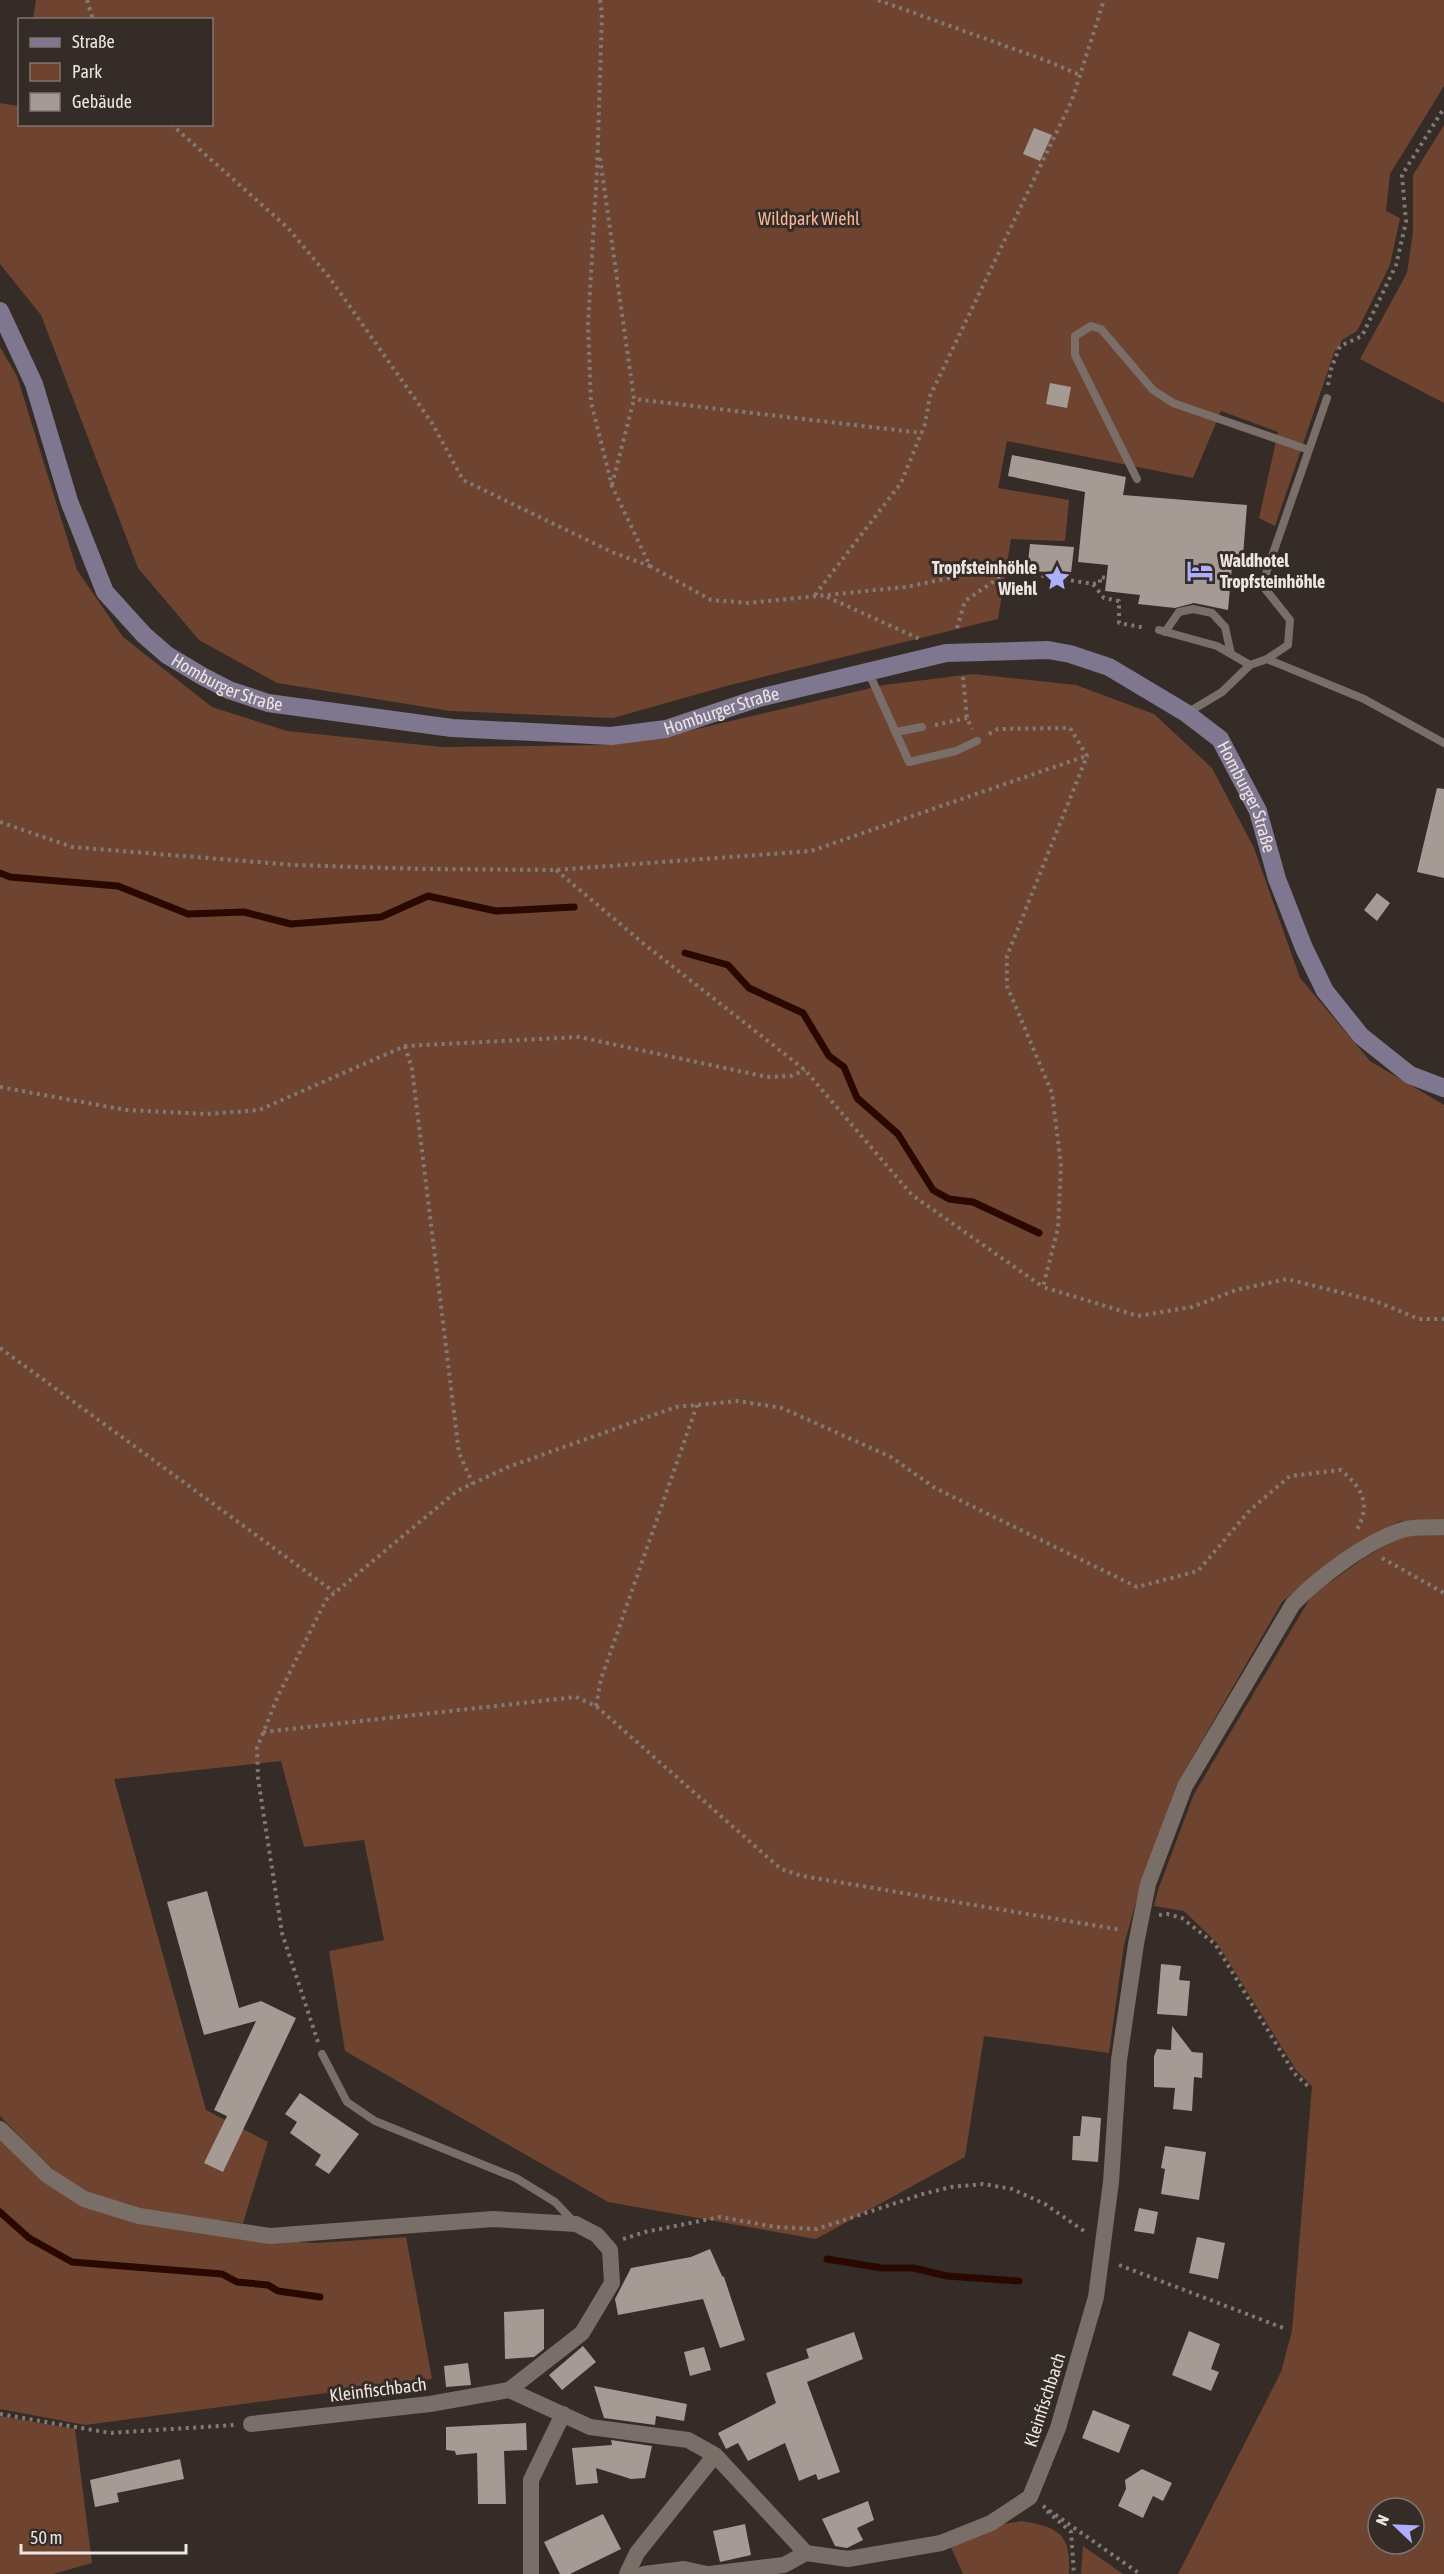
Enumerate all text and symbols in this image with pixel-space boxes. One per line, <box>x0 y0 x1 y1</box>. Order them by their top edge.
legend <box>18 18 213 126</box>
text: Straße <box>72 31 115 52</box>
text: Park <box>72 61 102 82</box>
text: Gebäude <box>72 91 132 112</box>
park label: Wildpark Wiehl <box>758 208 860 229</box>
place label: Waldhotel Tropfsteinhöhle <box>1219 550 1325 592</box>
hotel icon: Waldhotel Tropfsteinhöhle <box>1185 556 1215 586</box>
place label: Tropfsteinhöhle Wiehl <box>932 557 1037 599</box>
place icon: Tropfsteinhöhle Wiehl <box>1042 563 1072 593</box>
street label: Homburger Straße <box>168 649 284 715</box>
street label: Homburger Straße <box>661 683 781 739</box>
street label: Homburger Straße <box>1213 737 1280 855</box>
street label: Kleinfischbach <box>1019 2350 1070 2450</box>
street label: Kleinfischbach <box>328 2373 428 2406</box>
north arrow <box>1366 2496 1426 2556</box>
text: N <box>1372 2512 1392 2528</box>
scale bar <box>21 2517 186 2555</box>
text: 50 m <box>30 2527 62 2548</box>

